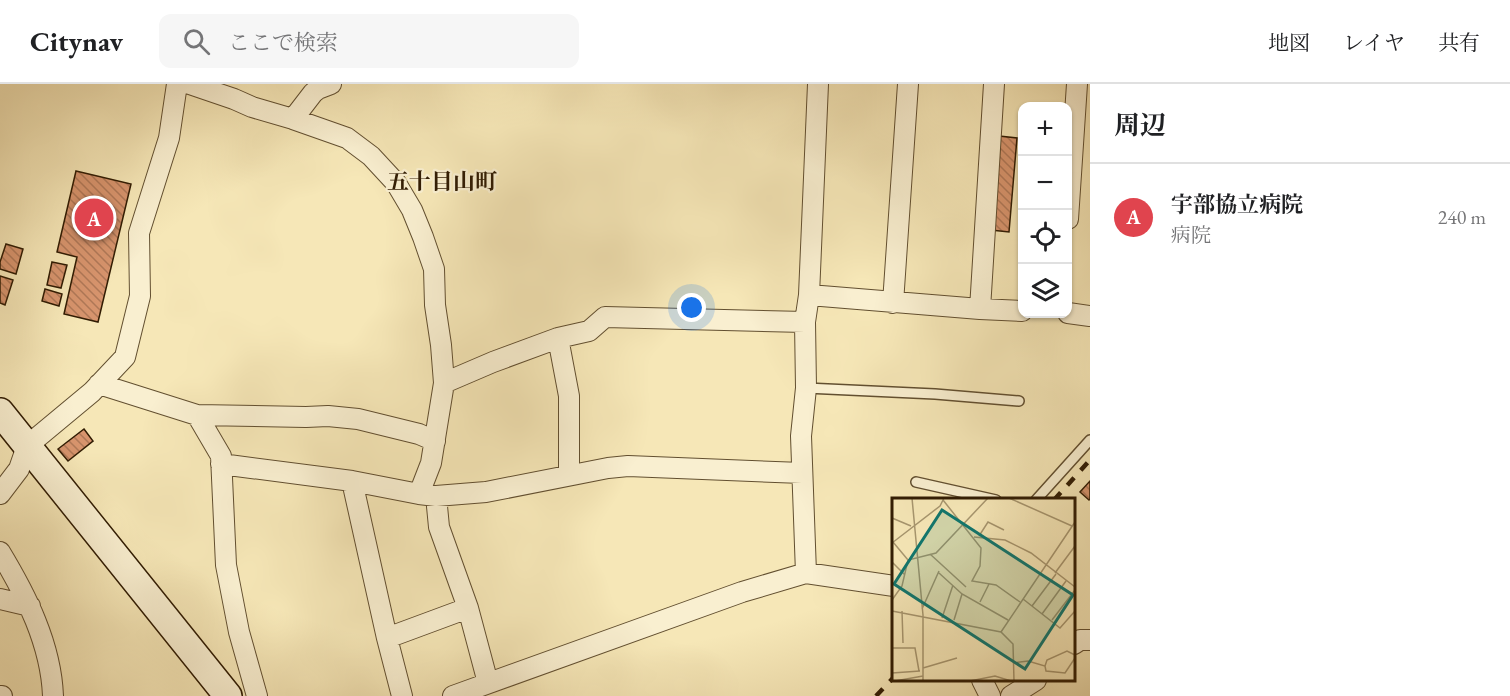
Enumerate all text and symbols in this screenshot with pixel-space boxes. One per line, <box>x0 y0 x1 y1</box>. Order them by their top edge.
search box <box>159 14 579 68</box>
text: Citynav <box>30 23 123 59</box>
icon: search <box>180 25 213 58</box>
text: ここで検索 <box>228 28 338 57</box>
text: 地図 <box>1268 29 1310 56</box>
text: レイヤ <box>1343 29 1405 56</box>
text: 共有 <box>1438 29 1480 56</box>
map controls <box>1018 102 1072 318</box>
button: + <box>1018 102 1072 156</box>
text: 周辺 <box>1114 108 1166 142</box>
button: − <box>1018 156 1072 210</box>
district label: 五十目山町 <box>387 167 497 196</box>
text: 宇部協立病院 <box>1171 190 1303 219</box>
pin: A <box>74 196 113 240</box>
text: A <box>1126 204 1141 230</box>
text: 240 m <box>1438 204 1486 230</box>
button: locate <box>1018 210 1072 264</box>
text: 病院 <box>1171 222 1211 248</box>
button: layers <box>1018 264 1072 318</box>
your location <box>677 293 706 322</box>
inset map <box>892 498 1075 681</box>

